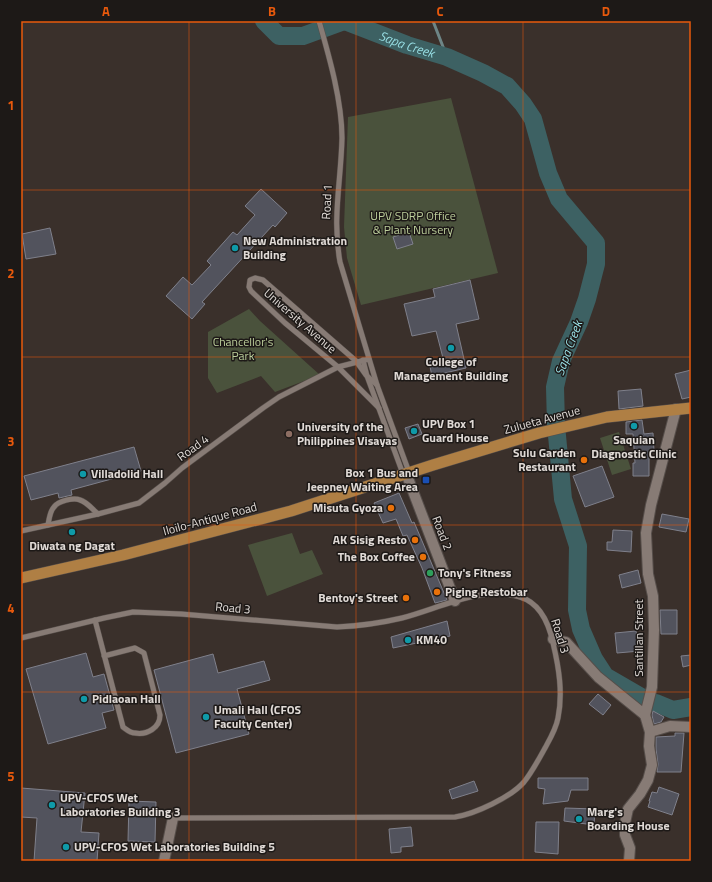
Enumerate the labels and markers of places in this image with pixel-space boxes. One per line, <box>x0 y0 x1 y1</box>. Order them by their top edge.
place label: New Administration Building <box>243 231 347 264</box>
marker: New Administration Building <box>230 243 240 253</box>
marker: College of Management Building <box>446 343 456 353</box>
place label: College of Management Building <box>394 352 509 385</box>
place label: UPV Box 1 Guard House <box>422 414 489 447</box>
place label: University of the Philippines Visayas <box>297 417 397 450</box>
marker: Saquian Diagnostic Clinic <box>629 421 639 431</box>
marker: UPV Box 1 Guard House <box>409 426 419 436</box>
marker: University of the Philippines Visayas <box>284 429 294 439</box>
place label: Saquian Diagnostic Clinic <box>591 430 677 463</box>
place label: Sulu Garden Restaurant <box>513 443 577 476</box>
marker: Sulu Garden Restaurant <box>579 455 589 465</box>
place label: Box 1 Bus and Jeepney Waiting Area <box>307 463 418 496</box>
place label: Villadolid Hall <box>91 464 163 483</box>
marker: Villadolid Hall <box>78 469 88 479</box>
marker: Box 1 Bus and Jeepney Waiting Area <box>421 475 431 485</box>
place label: Misuta Gyoza <box>313 498 383 517</box>
marker: Misuta Gyoza <box>386 503 396 513</box>
marker: Diwata ng Dagat <box>67 527 77 537</box>
place label: AK Sisig Resto <box>333 530 407 549</box>
marker: AK Sisig Resto <box>410 535 420 545</box>
place label: Diwata ng Dagat <box>29 536 115 555</box>
place label: The Box Coffee <box>338 547 415 566</box>
marker: The Box Coffee <box>418 552 428 562</box>
place label: Tony's Fitness <box>438 563 512 582</box>
marker: Tony's Fitness <box>425 568 435 578</box>
place label: Piging Restobar <box>445 582 528 601</box>
marker: Piging Restobar <box>432 587 442 597</box>
place label: Bentoy's Street <box>318 588 399 607</box>
marker: Bentoy's Street <box>401 593 411 603</box>
place label: KM40 <box>416 630 447 649</box>
marker: KM40 <box>403 635 413 645</box>
place label: Pidlaoan Hall <box>92 689 161 708</box>
marker: Pidlaoan Hall <box>79 694 89 704</box>
place label: Umali Hall (CFOS Faculty Center) <box>214 700 302 733</box>
marker: Umali Hall (CFOS Faculty Center) <box>201 712 211 722</box>
place label: UPV-CFOS Wet Laboratories Building 3 <box>60 788 180 821</box>
marker: UPV-CFOS Wet Laboratories Building 3 <box>47 800 57 810</box>
place label: Marg's Boarding House <box>587 802 670 835</box>
marker: Marg's Boarding House <box>574 814 584 824</box>
place label: UPV-CFOS Wet Laboratories Building 5 <box>74 837 275 856</box>
marker: UPV-CFOS Wet Laboratories Building 5 <box>61 842 71 852</box>

